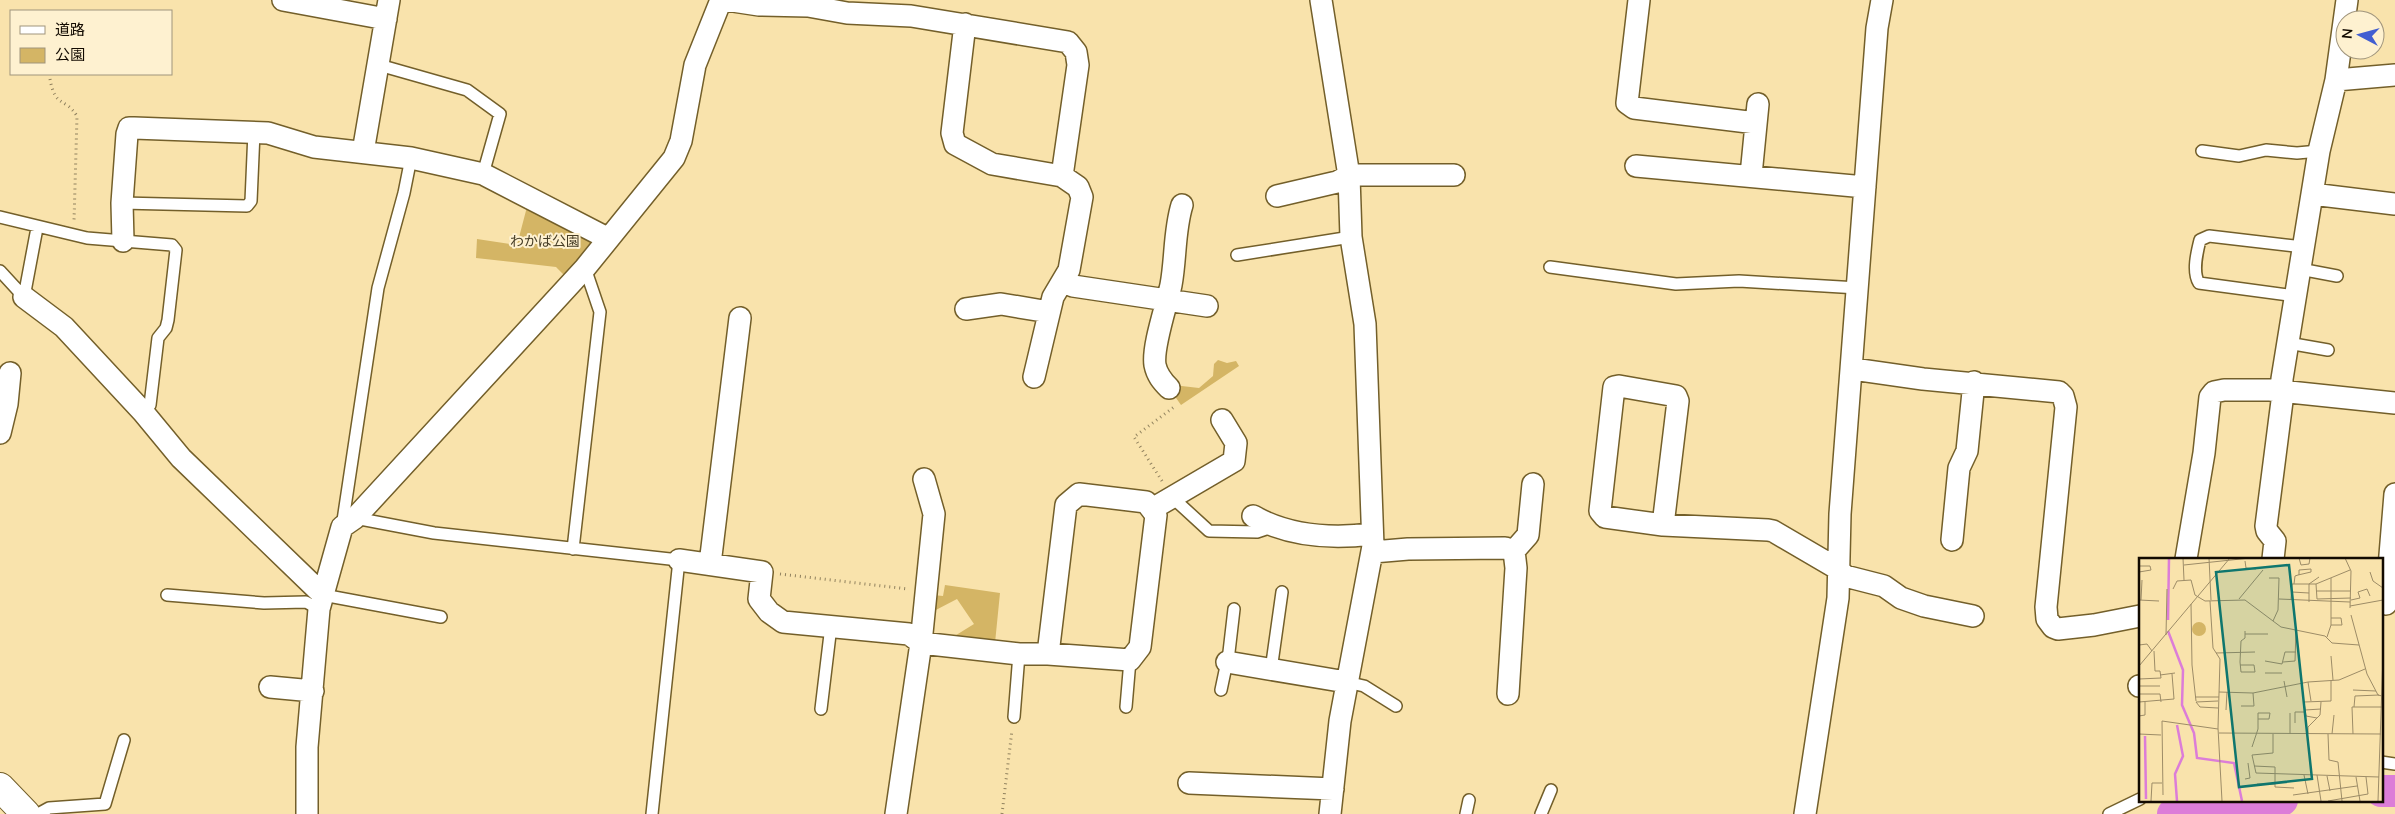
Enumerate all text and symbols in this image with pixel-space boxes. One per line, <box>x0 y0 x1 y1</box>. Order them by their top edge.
legend <box>10 10 172 75</box>
north arrow <box>2335 10 2385 60</box>
text: 道路 <box>55 20 85 40</box>
text: N <box>2338 27 2358 40</box>
text: 公園 <box>55 45 85 65</box>
park label: わかば公園 <box>510 232 580 251</box>
inset map <box>2139 558 2382 802</box>

